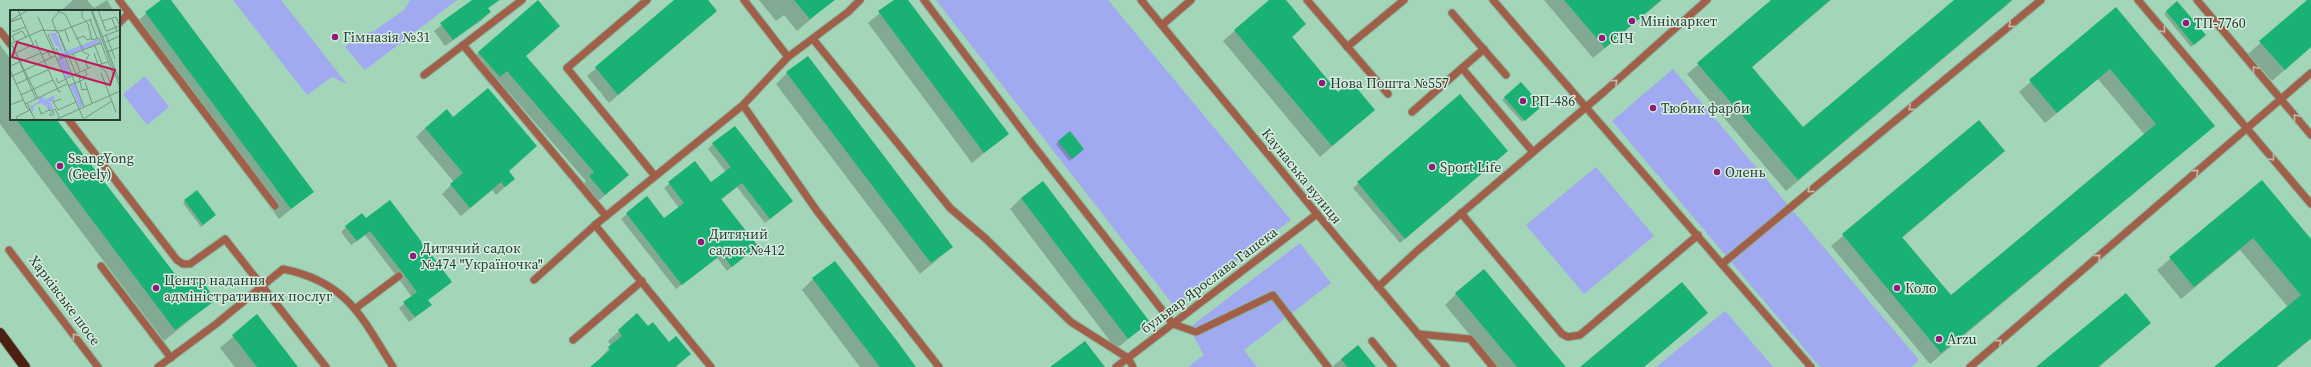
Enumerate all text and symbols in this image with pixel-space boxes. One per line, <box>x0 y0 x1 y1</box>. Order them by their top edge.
inset map <box>10 10 120 120</box>
place label: Мінімаркет <box>1640 11 1718 31</box>
place label: ТП-7760 <box>2194 13 2246 33</box>
marker: Мінімаркет <box>1627 16 1637 26</box>
marker: ТП-7760 <box>2181 18 2191 28</box>
one-way arrow <box>2008 20 2015 27</box>
one-way arrow <box>2159 25 2166 32</box>
place label: Гімназія №31 <box>343 27 430 47</box>
place label: СІЧ <box>1610 28 1634 48</box>
marker: Гімназія №31 <box>330 32 340 42</box>
marker: СІЧ <box>1597 33 1607 43</box>
one-way arrow <box>2253 66 2260 74</box>
place label: Нова Пошта №557 <box>1330 73 1449 93</box>
marker: Нова Пошта №557 <box>1317 78 1327 88</box>
one-way arrow <box>1611 80 1618 87</box>
place label: РП-486 <box>1531 91 1575 111</box>
marker: РП-486 <box>1518 96 1528 106</box>
place label: Тюбик фарби <box>1661 98 1750 118</box>
marker: Тюбик фарби <box>1648 103 1658 113</box>
one-way arrow <box>1908 103 1915 110</box>
one-way arrow <box>2293 114 2300 121</box>
street label: Каунаська вулиця <box>1257 124 1347 228</box>
place label: SsangYong (Geely) <box>68 148 134 184</box>
one-way arrow <box>2268 154 2275 161</box>
place label: Sport Life <box>1440 157 1501 177</box>
marker: SsangYong (Geely) <box>55 161 65 171</box>
marker: Sport Life <box>1427 162 1437 172</box>
place label: Олень <box>1725 162 1766 182</box>
marker: Олень <box>1712 167 1722 177</box>
one-way arrow <box>2192 170 2199 177</box>
one-way arrow <box>1808 186 1815 193</box>
street label: бульвар Ярослава Гашека <box>1136 221 1282 338</box>
place label: Дитячий садок №412 <box>709 224 785 260</box>
marker: Дитячий садок №412 <box>696 237 706 247</box>
place label: Дитячий садок №474 "Україночка" <box>421 238 543 274</box>
street label: Харківське шосе <box>24 251 106 349</box>
marker: Дитячий садок №474 "Україночка" <box>408 251 418 261</box>
one-way arrow <box>2093 254 2100 261</box>
place label: Центр надання адміністративних послуг <box>164 270 332 306</box>
place label: Коло <box>1905 278 1937 298</box>
marker: Центр надання адміністративних послуг <box>151 283 161 293</box>
marker: Коло <box>1892 283 1902 293</box>
place label: Arzu <box>1947 329 1977 349</box>
one-way arrow <box>72 333 79 340</box>
marker: Arzu <box>1934 334 1944 344</box>
one-way arrow <box>1994 339 2002 346</box>

